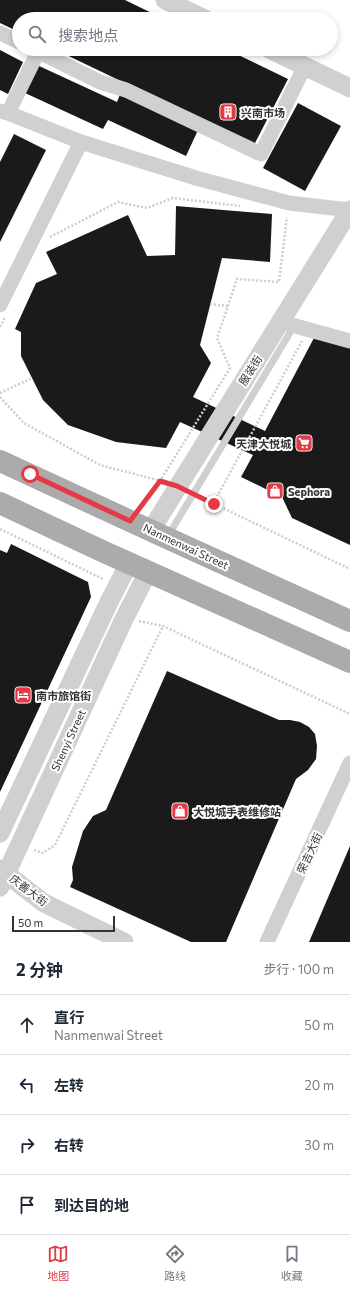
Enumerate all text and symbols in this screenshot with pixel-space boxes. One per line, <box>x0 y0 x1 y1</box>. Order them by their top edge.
search box <box>12 12 338 56</box>
icon: search <box>26 23 48 45</box>
text: 搜索地点 <box>58 26 118 44</box>
building icon: 兴南市场 <box>218 102 238 122</box>
place label: 兴南市场 <box>241 106 285 119</box>
street label: 服装街 <box>236 353 264 387</box>
supermarket icon: 天津大悦城 <box>294 433 314 453</box>
place label: 天津大悦城 <box>236 437 292 450</box>
route start <box>21 465 39 483</box>
shop icon: Sephora <box>265 481 285 501</box>
place label: Sephora <box>288 485 330 498</box>
route end <box>205 495 223 513</box>
street label: Nanmenwai Street <box>141 521 231 572</box>
hotel icon: 南市旅馆街 <box>13 685 33 705</box>
place label: 南市旅馆街 <box>36 689 91 702</box>
street label: Shenyi Street <box>48 707 88 773</box>
shop icon: 大悦城手表维修站 <box>170 801 190 821</box>
place label: 大悦城手表维修站 <box>193 805 281 818</box>
street label: 荣吉大街 <box>294 830 324 876</box>
street label: 庆善大街 <box>8 872 50 908</box>
scale bar <box>12 914 115 933</box>
text: 50 m <box>18 916 43 929</box>
text: 2 分钟 <box>16 959 63 980</box>
text: 步行 · 100 m <box>264 961 334 977</box>
text: 直行 <box>54 1008 84 1026</box>
icon: ahead <box>16 1014 38 1036</box>
text: 50 m <box>304 1017 334 1033</box>
text: Nanmenwai Street <box>54 1027 163 1043</box>
icon: left <box>16 1074 38 1096</box>
text: 左转 <box>54 1076 84 1094</box>
text: 20 m <box>305 1077 334 1093</box>
icon: right <box>16 1134 38 1156</box>
text: 右转 <box>54 1136 84 1154</box>
text: 30 m <box>304 1137 334 1153</box>
icon: arrive <box>16 1194 38 1216</box>
text: 到达目的地 <box>54 1196 129 1214</box>
tab: 地图 <box>47 1243 69 1283</box>
tab: 路线 <box>164 1243 186 1283</box>
tab: 收藏 <box>281 1243 303 1283</box>

